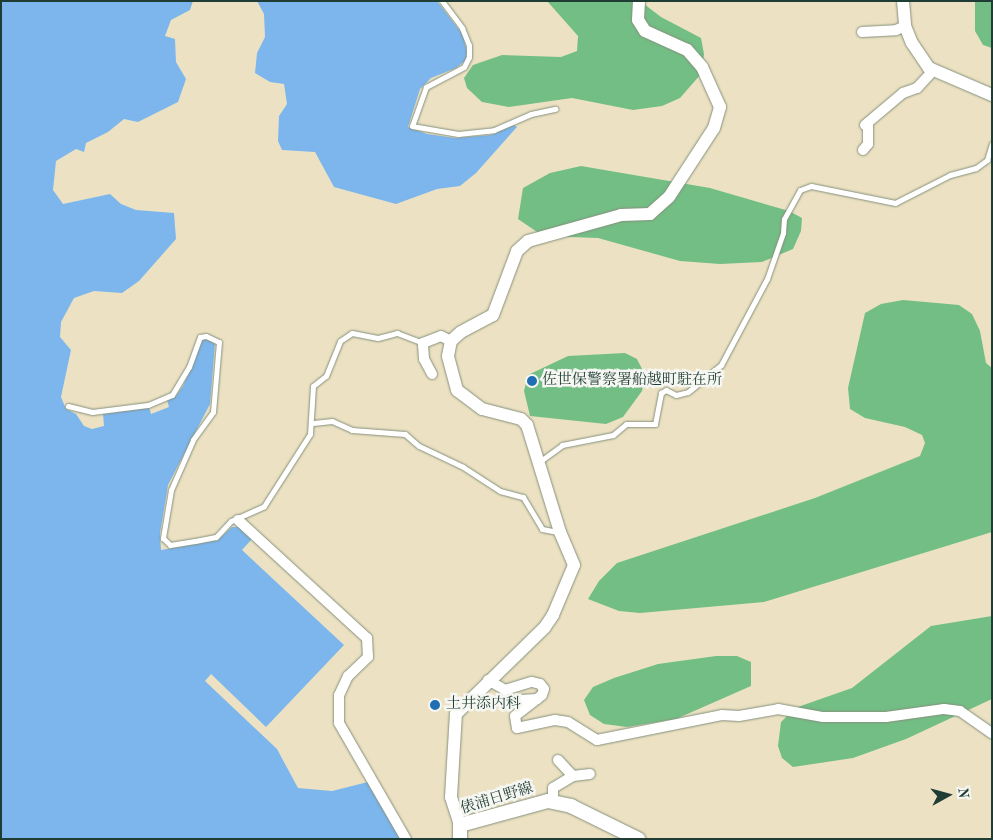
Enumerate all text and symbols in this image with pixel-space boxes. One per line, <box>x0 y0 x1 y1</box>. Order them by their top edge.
place label: 佐世保警察署船越町駐在所 <box>542 372 722 390</box>
marker: 佐世保警察署船越町駐在所 <box>526 375 538 387</box>
place label: 土井添内科 <box>446 696 521 714</box>
marker: 土井添内科 <box>428 698 442 712</box>
north arrow <box>923 770 973 820</box>
street label: 俵浦日野線 <box>459 779 535 819</box>
text: N <box>955 787 970 799</box>

